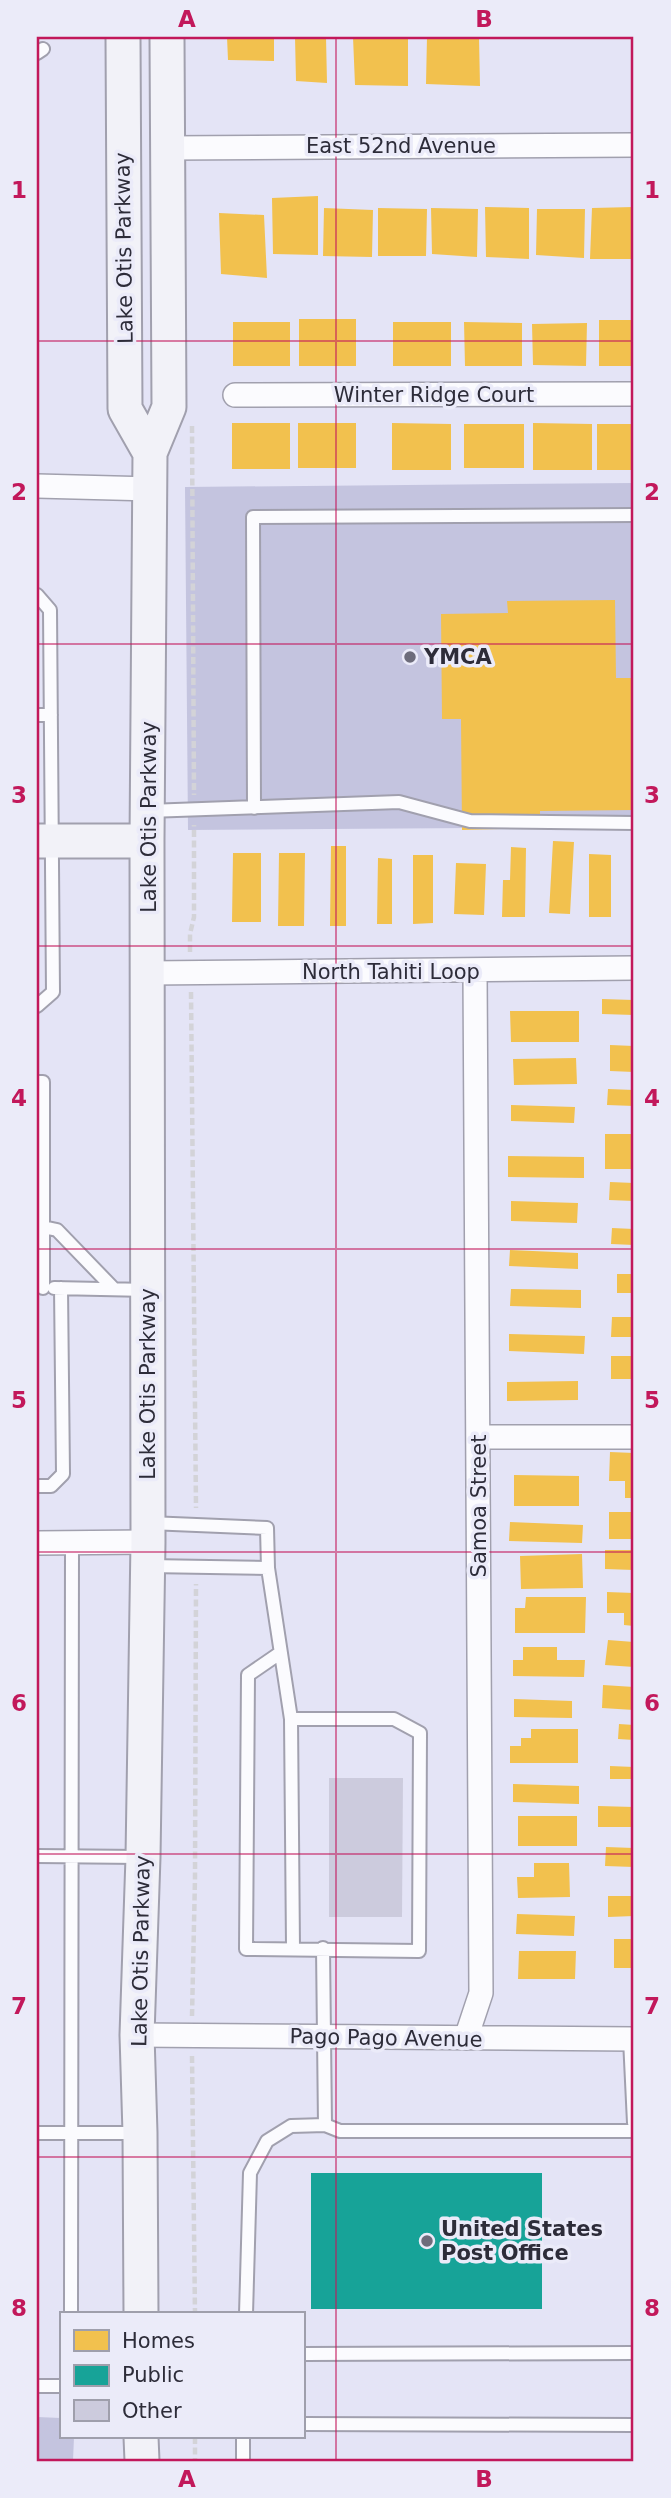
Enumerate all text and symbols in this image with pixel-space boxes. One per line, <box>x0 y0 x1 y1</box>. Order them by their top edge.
text: A <box>178 6 196 32</box>
text: B <box>475 6 493 32</box>
street label: East 52nd Avenue <box>306 134 496 158</box>
street label: Lake Otis Parkway <box>110 152 138 344</box>
text: 1 <box>11 177 27 203</box>
text: 1 <box>644 177 660 203</box>
street label: Winter Ridge Court <box>334 383 534 407</box>
text: 2 <box>11 479 27 505</box>
text: 2 <box>644 479 660 505</box>
place label: YMCA <box>423 645 493 669</box>
marker: YMCA <box>402 649 418 665</box>
street label: Lake Otis Parkway <box>137 721 161 913</box>
text: 3 <box>11 782 27 808</box>
text: 3 <box>644 782 660 808</box>
street label: North Tahiti Loop <box>302 960 480 984</box>
text: 4 <box>11 1085 27 1111</box>
text: 4 <box>644 1085 660 1111</box>
street label: Lake Otis Parkway <box>136 1288 160 1480</box>
text: 5 <box>11 1387 27 1413</box>
text: 5 <box>644 1387 660 1413</box>
street label: Samoa Street <box>467 1435 491 1577</box>
text: 6 <box>11 1690 27 1716</box>
text: 6 <box>644 1690 660 1716</box>
street label: Lake Otis Parkway <box>127 1855 155 2047</box>
text: 7 <box>11 1993 27 2019</box>
text: 7 <box>644 1993 660 2019</box>
street label: Pago Pago Avenue <box>289 2024 483 2052</box>
place label: United States Post Office <box>441 2217 603 2265</box>
marker: United States Post Office <box>419 2233 435 2249</box>
text: 8 <box>11 2295 27 2321</box>
text: 8 <box>644 2295 660 2321</box>
legend <box>60 2312 304 2438</box>
text: Homes <box>122 2329 195 2353</box>
text: Public <box>122 2363 184 2387</box>
text: Other <box>122 2399 182 2423</box>
text: A <box>178 2466 196 2492</box>
text: B <box>475 2466 493 2492</box>

